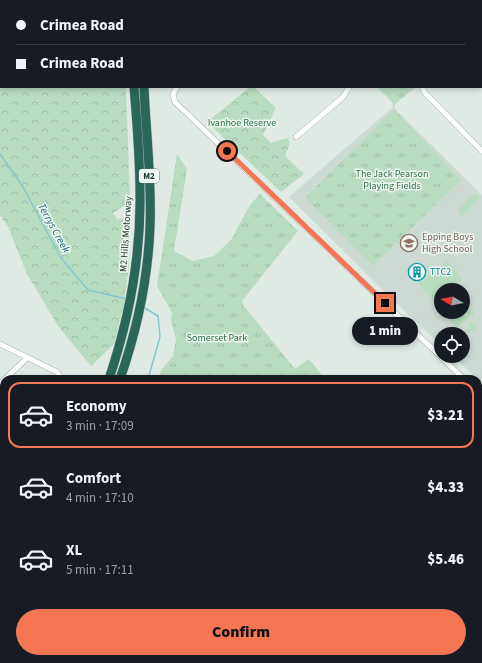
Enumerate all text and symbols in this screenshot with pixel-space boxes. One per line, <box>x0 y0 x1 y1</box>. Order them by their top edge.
text: Crimea Road <box>40 15 124 36</box>
text: Crimea Road <box>40 53 124 74</box>
park label: Ivanhoe Reserve <box>208 116 276 130</box>
route start <box>218 142 236 160</box>
park label: The Jack Pearson Playing Fields <box>356 167 428 193</box>
road number: M2 <box>139 169 159 183</box>
street label: M2 Hills Motorway <box>116 195 136 272</box>
water label: Terrys Creek <box>34 200 74 256</box>
place label: Epping Boys High School <box>422 230 473 256</box>
school or university icon: Epping Boys High School <box>399 233 419 253</box>
building icon: TTC2 <box>407 262 427 282</box>
place label: TTC2 <box>430 265 451 279</box>
north arrow <box>434 283 470 319</box>
map controls <box>434 283 470 363</box>
route end <box>376 294 394 312</box>
callout: 1 min <box>352 317 418 345</box>
text: 1 min <box>369 322 401 340</box>
button: locate <box>434 327 470 363</box>
park label: Somerset Park <box>187 331 247 345</box>
text: Economy <box>66 396 127 417</box>
icon: car <box>18 397 54 433</box>
text: $3.21 <box>427 405 464 426</box>
text: 3 min · 17:09 <box>66 417 134 435</box>
text: Comfort <box>66 468 121 489</box>
icon: car <box>18 469 54 505</box>
text: $4.33 <box>427 477 464 498</box>
text: 4 min · 17:10 <box>66 489 134 507</box>
text: XL <box>66 540 82 561</box>
icon: car <box>18 541 54 577</box>
text: $5.46 <box>427 549 464 570</box>
text: 5 min · 17:11 <box>66 561 134 579</box>
button: Confirm <box>16 609 466 655</box>

